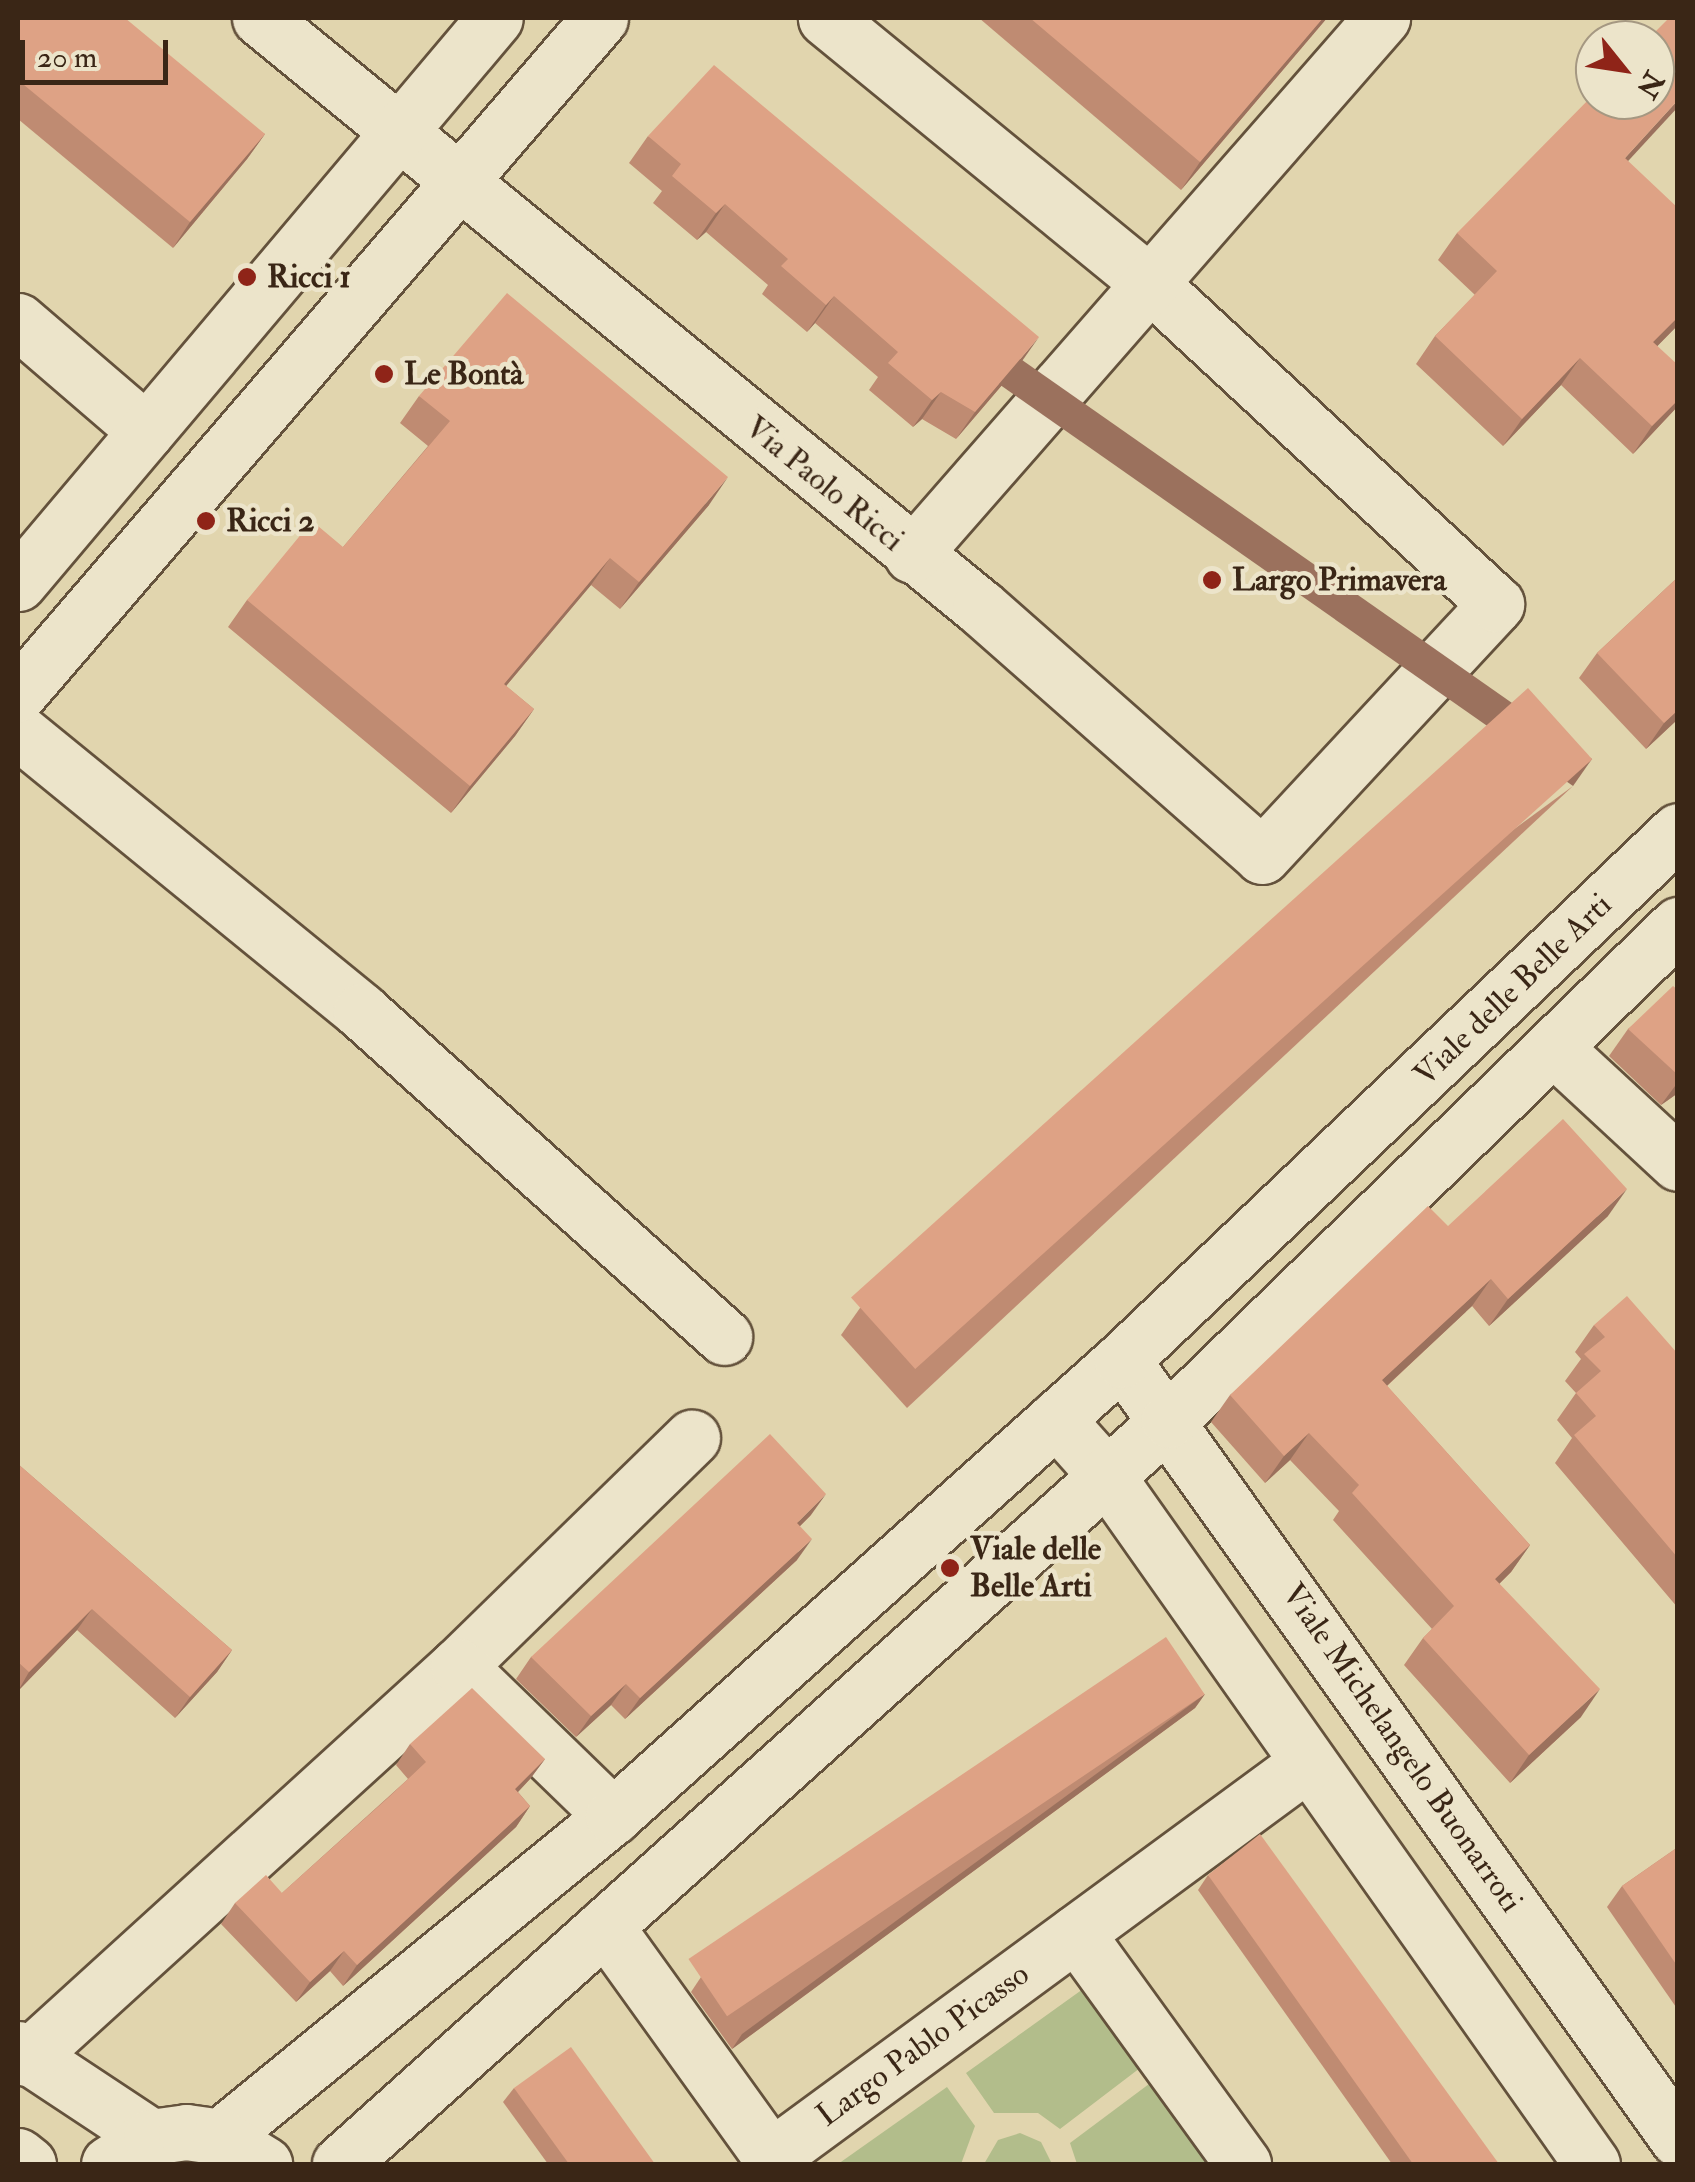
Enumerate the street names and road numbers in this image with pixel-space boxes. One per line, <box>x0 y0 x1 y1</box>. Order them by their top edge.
street label: Via Paolo Ricci <box>737 408 911 560</box>
street label: Viale delle Belle Arti <box>1406 886 1620 1094</box>
street label: Viale Michelangelo Buonarroti <box>1274 1576 1530 1920</box>
street label: Largo Pablo Picasso <box>809 1955 1037 2135</box>

